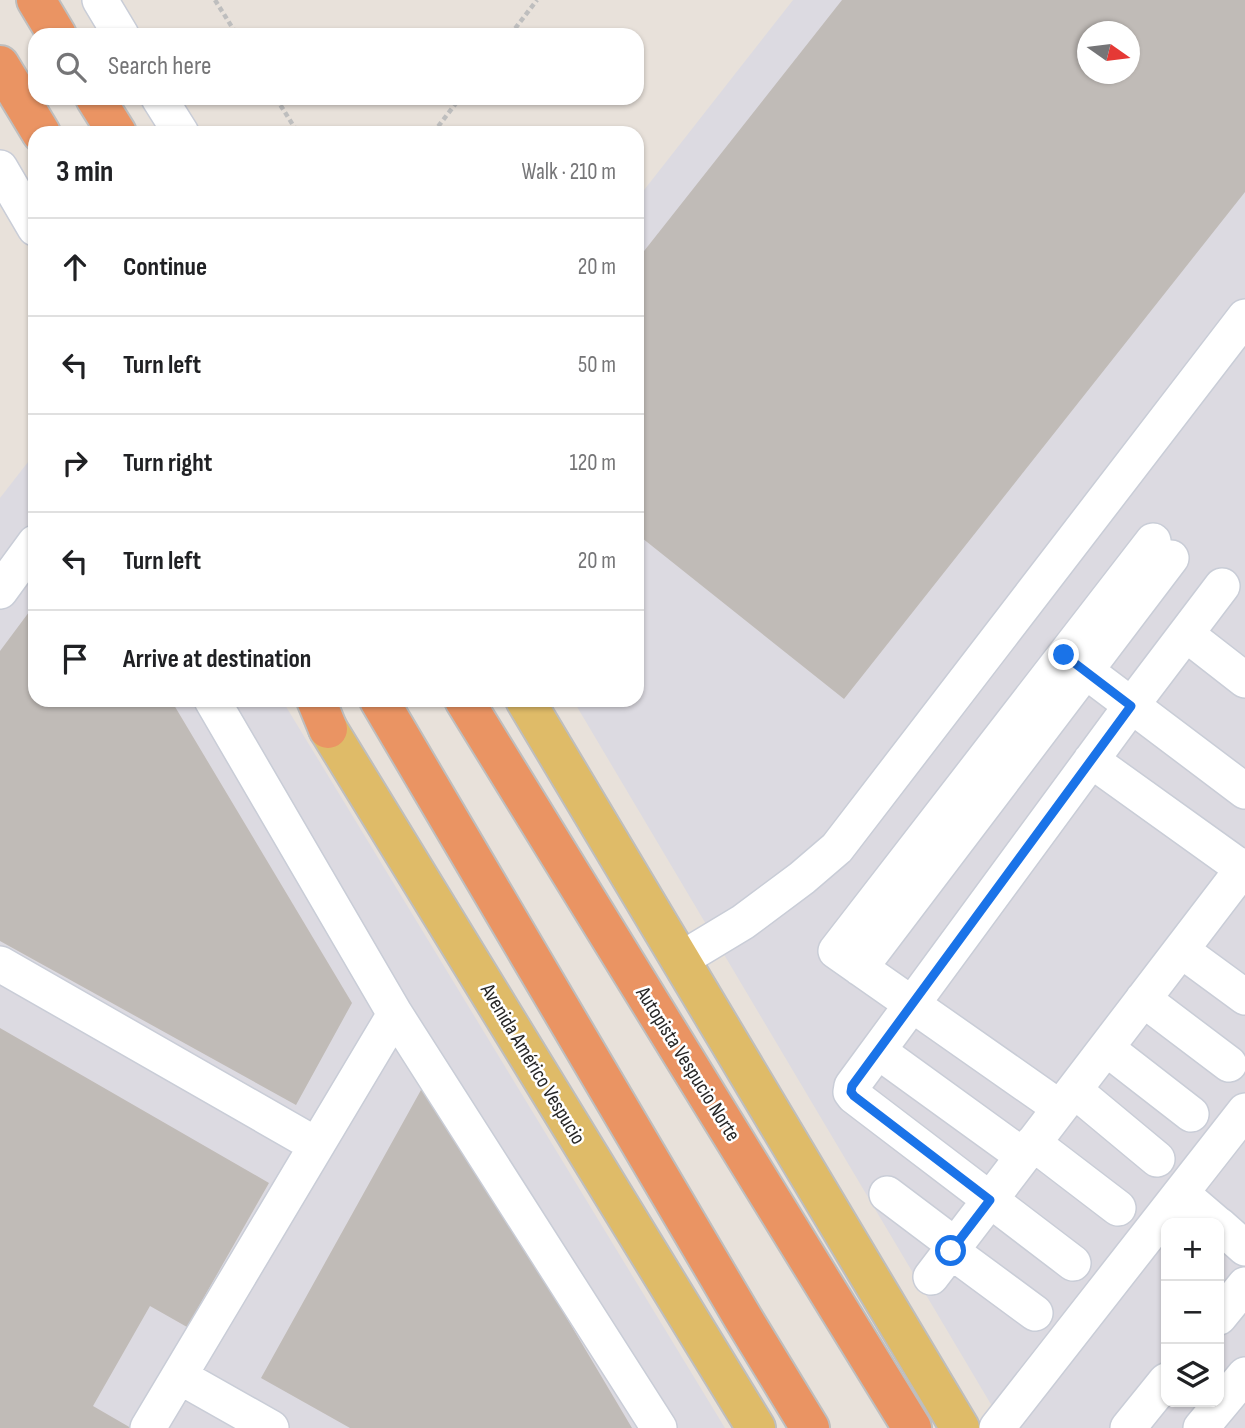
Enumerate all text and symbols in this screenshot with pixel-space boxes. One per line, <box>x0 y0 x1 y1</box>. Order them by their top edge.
north arrow <box>1077 21 1140 84</box>
search box <box>28 28 644 105</box>
icon: search <box>52 48 90 86</box>
text: Search here <box>108 51 211 82</box>
text: 3 min <box>56 154 113 190</box>
text: Walk · 210 m <box>522 158 616 186</box>
icon: ahead <box>56 248 94 286</box>
text: Continue <box>123 252 207 283</box>
text: 20 m <box>578 253 616 281</box>
icon: left <box>56 346 94 384</box>
text: Turn left <box>123 350 201 381</box>
text: 50 m <box>578 351 616 379</box>
icon: right <box>56 444 94 482</box>
text: Turn right <box>123 448 212 479</box>
text: 120 m <box>570 449 616 477</box>
icon: left <box>56 542 94 580</box>
text: Turn left <box>123 546 201 577</box>
text: 20 m <box>578 547 616 575</box>
route end <box>1048 639 1079 670</box>
icon: arrive <box>56 640 94 678</box>
text: Arrive at destination <box>123 644 311 675</box>
street label: Avenida Américo Vespucio <box>475 978 591 1149</box>
street label: Autopista Vespucio Norte <box>630 981 746 1146</box>
map controls <box>1161 1218 1224 1407</box>
button: + <box>1161 1218 1224 1281</box>
route start <box>935 1235 966 1266</box>
button: − <box>1161 1281 1224 1344</box>
button: layers <box>1161 1344 1224 1407</box>

